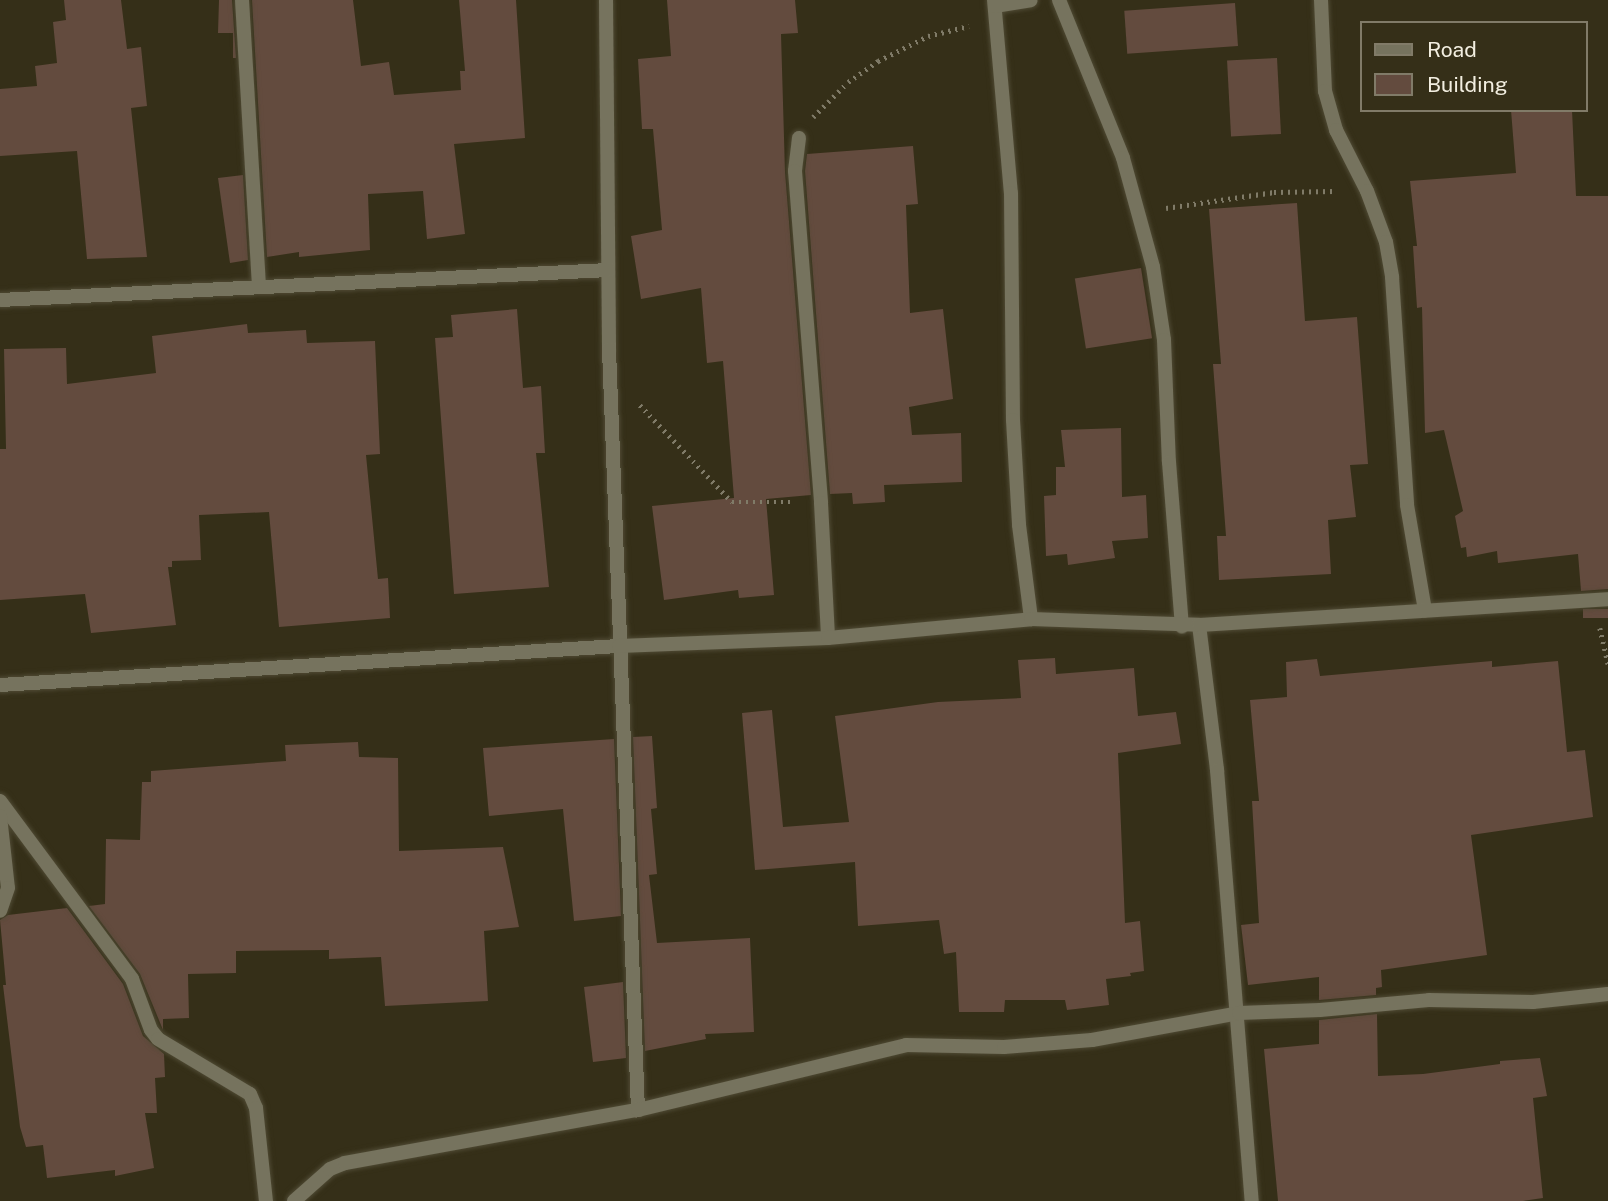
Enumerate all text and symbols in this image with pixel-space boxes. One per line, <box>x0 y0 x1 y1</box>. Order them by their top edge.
legend <box>1360 21 1587 112</box>
text: Road <box>1427 37 1477 62</box>
text: Building <box>1427 72 1508 97</box>

